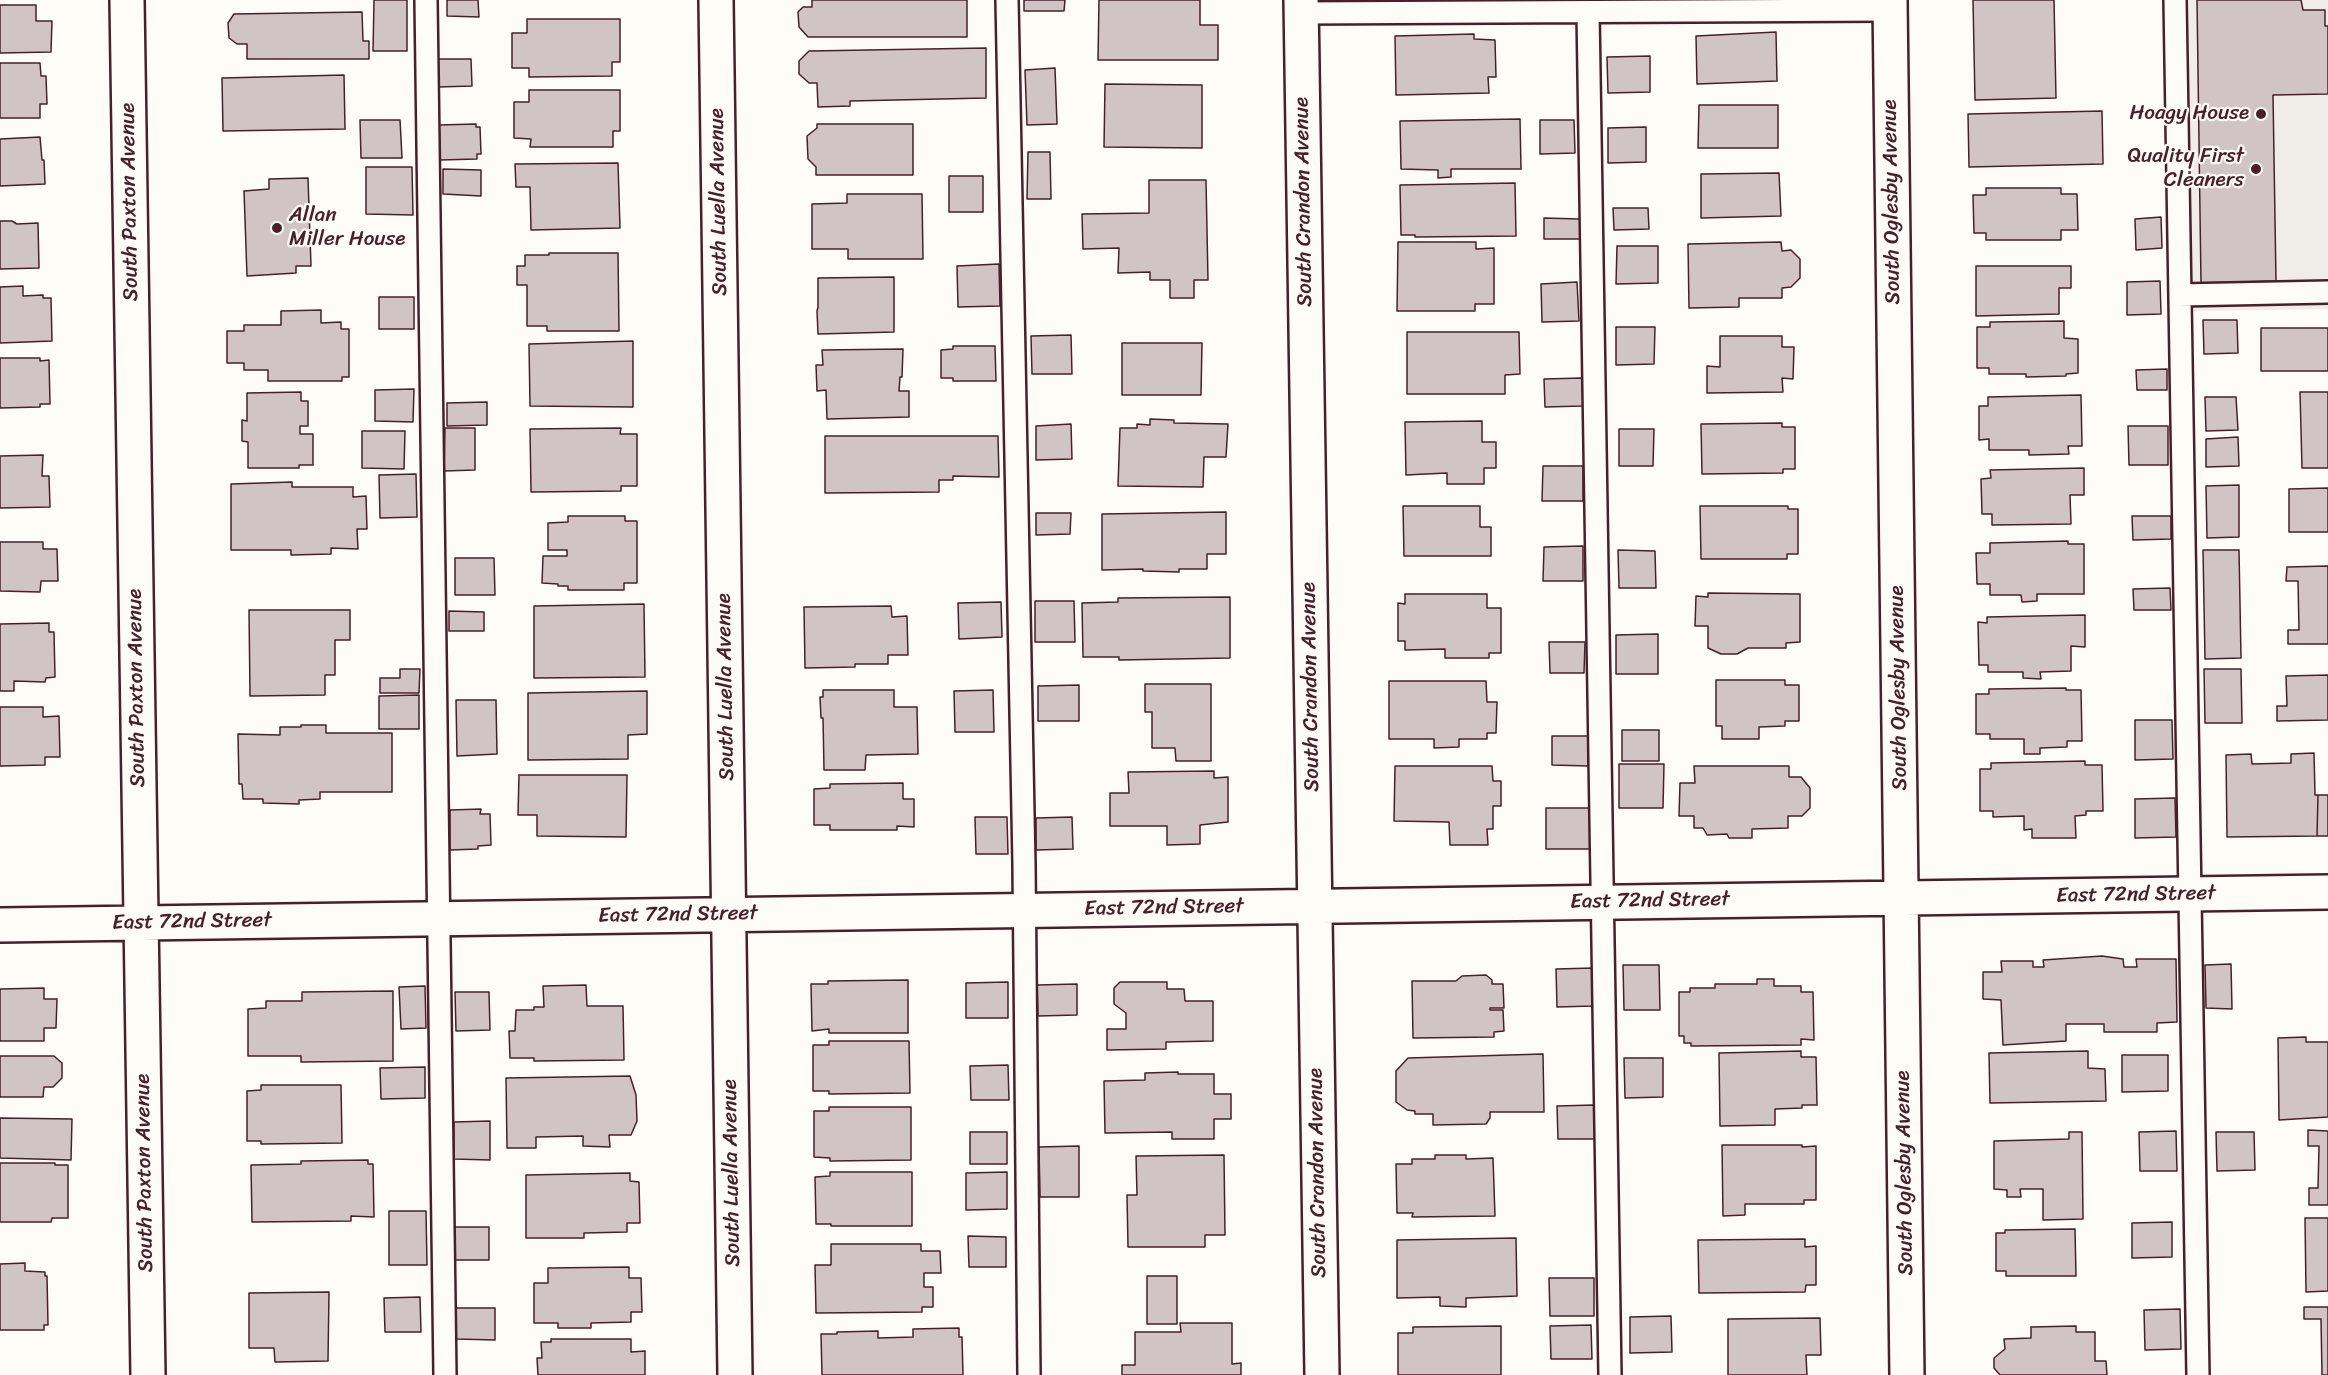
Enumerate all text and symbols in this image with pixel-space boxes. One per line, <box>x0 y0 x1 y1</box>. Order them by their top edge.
street label: South Crandon Avenue <box>1290 97 1318 307</box>
street label: South Oglesby Avenue <box>1878 99 1906 305</box>
place label: Hoagy House <box>2129 101 2249 127</box>
street label: South Paxton Avenue <box>116 103 144 301</box>
marker: Hoagy House <box>2254 107 2268 121</box>
street label: South Luella Avenue <box>705 108 733 296</box>
place label: Quality First Cleaners <box>2127 144 2244 194</box>
marker: Quality First Cleaners <box>2249 162 2263 176</box>
place label: Allan Miller House <box>289 203 405 253</box>
marker: Allan Miller House <box>270 221 284 235</box>
street label: South Crandon Avenue <box>1297 582 1325 792</box>
street label: South Oglesby Avenue <box>1885 585 1913 791</box>
street label: South Paxton Avenue <box>123 589 151 787</box>
street label: South Luella Avenue <box>712 593 740 781</box>
street label: East 72nd Street <box>2056 881 2216 909</box>
street label: East 72nd Street <box>1570 887 1730 915</box>
street label: East 72nd Street <box>1084 894 1244 922</box>
street label: East 72nd Street <box>598 901 758 929</box>
street label: East 72nd Street <box>112 908 272 936</box>
street label: South Crandon Avenue <box>1304 1068 1332 1278</box>
street label: South Oglesby Avenue <box>1891 1070 1919 1276</box>
street label: South Paxton Avenue <box>131 1074 159 1272</box>
street label: South Luella Avenue <box>718 1079 746 1267</box>

